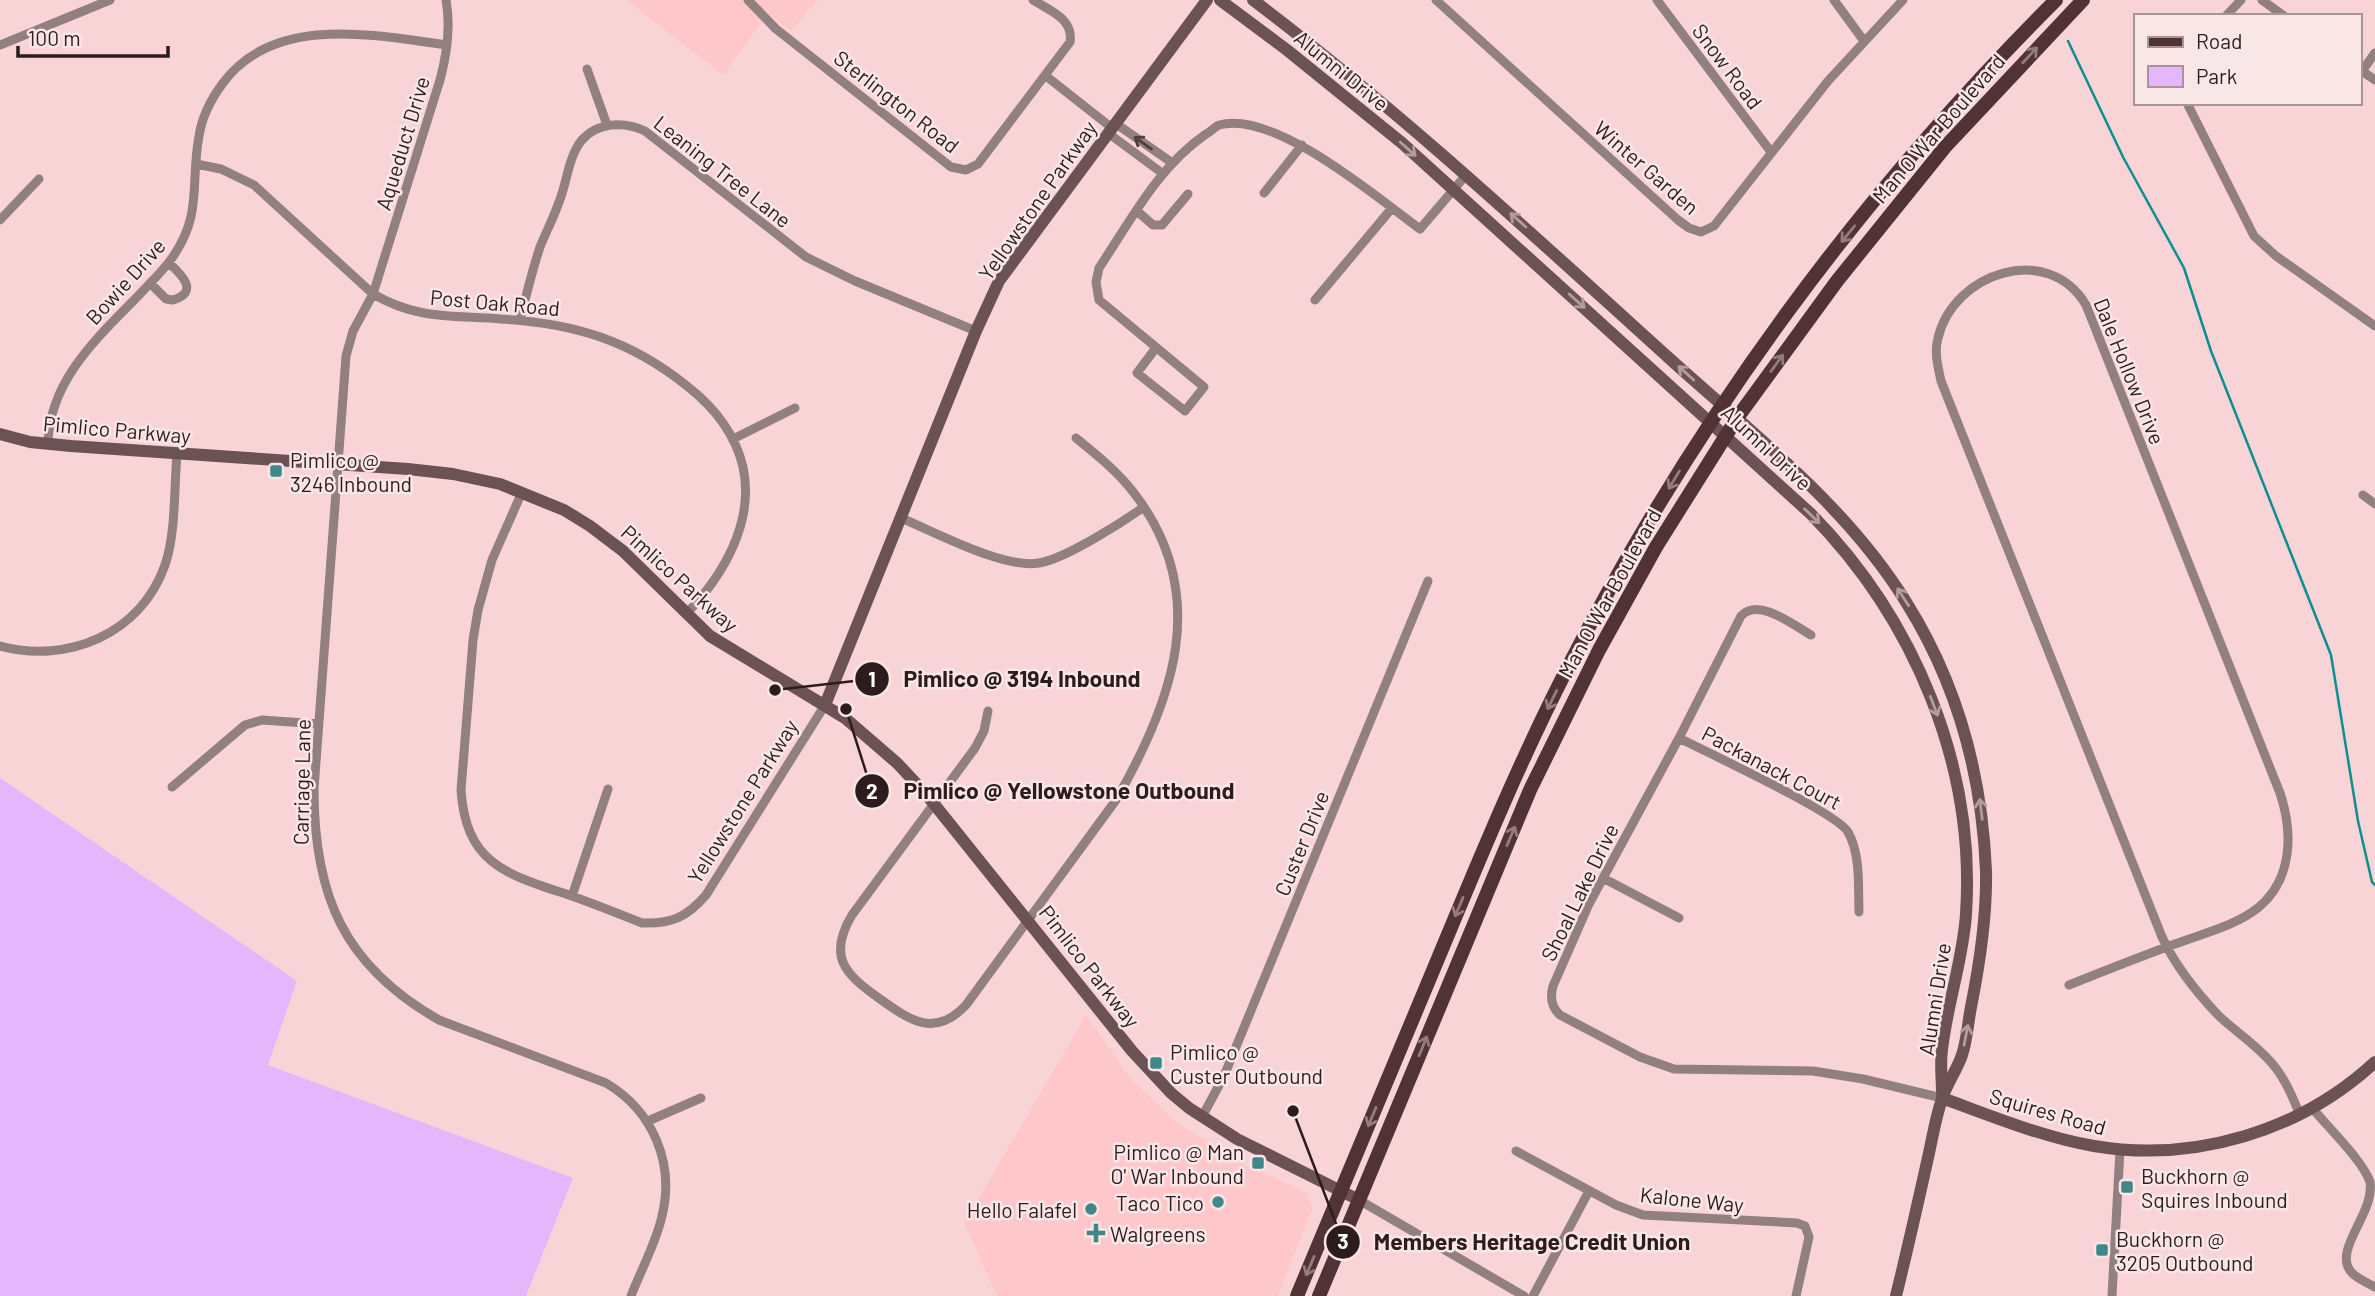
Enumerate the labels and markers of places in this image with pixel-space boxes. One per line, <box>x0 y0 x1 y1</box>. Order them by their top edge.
place label: Pimlico @ 3246 Inbound <box>290 447 412 496</box>
marker: Pimlico @ 3246 Inbound <box>268 463 284 479</box>
callout: Pimlico @ 3194 Inbound <box>855 657 1154 701</box>
callout: Pimlico @ Yellowstone Outbound <box>854 769 1248 813</box>
place label: Pimlico @ Custer Outbound <box>1170 1039 1323 1088</box>
marker: Pimlico @ Custer Outbound <box>1148 1055 1164 1071</box>
place label: Pimlico @ Man O' War Inbound <box>1111 1139 1244 1188</box>
marker: Pimlico @ Man O' War Inbound <box>1250 1155 1266 1171</box>
place label: Buckhorn @ Squires Inbound <box>2141 1163 2288 1212</box>
marker: Buckhorn @ Squires Inbound <box>2119 1179 2135 1195</box>
place label: Taco Tico <box>1116 1190 1204 1215</box>
marker: Taco Tico <box>1210 1194 1226 1210</box>
place label: Hello Falafel <box>967 1197 1077 1222</box>
marker: Hello Falafel <box>1083 1201 1099 1217</box>
callout: Members Heritage Credit Union <box>1325 1220 1705 1264</box>
place label: Walgreens <box>1110 1221 1206 1246</box>
marker: Walgreens <box>1088 1225 1104 1241</box>
place label: Buckhorn @ 3205 Outbound <box>2116 1226 2254 1275</box>
marker: Buckhorn @ 3205 Outbound <box>2094 1242 2110 1258</box>

